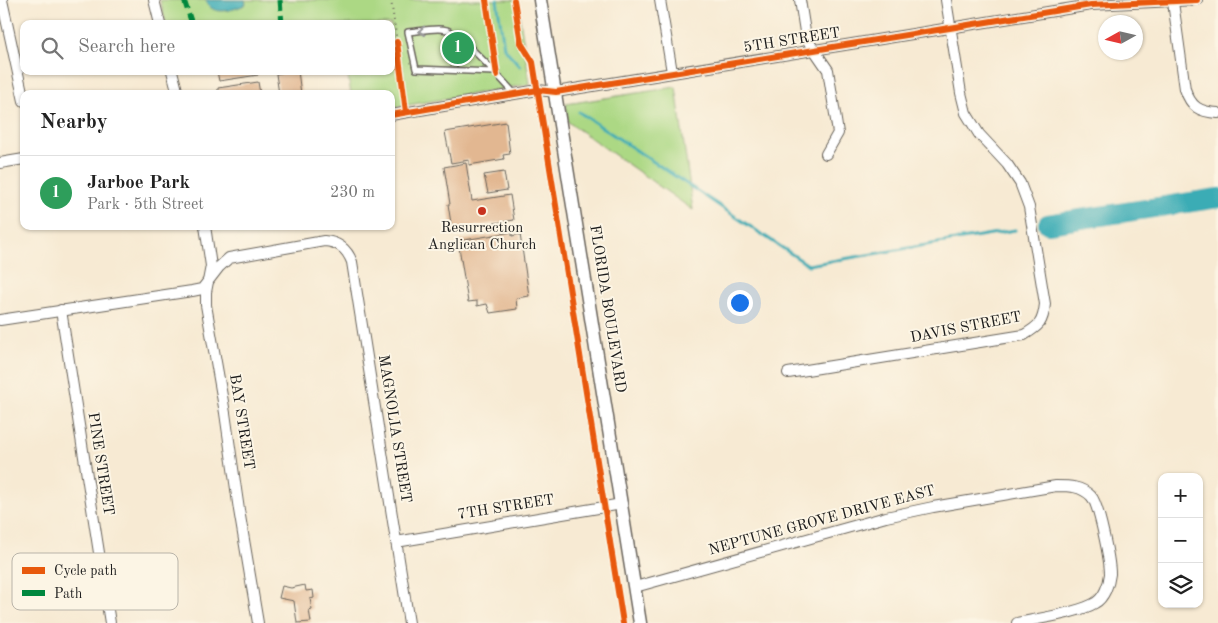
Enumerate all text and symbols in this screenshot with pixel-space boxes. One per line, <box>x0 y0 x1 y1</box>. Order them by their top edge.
north arrow <box>1098 15 1143 60</box>
search box <box>20 20 395 75</box>
one-way arrow <box>418 25 426 36</box>
street label: 5TH STREET <box>743 26 841 56</box>
pin: 1 <box>442 29 474 67</box>
icon: search <box>38 34 66 62</box>
text: Search here <box>78 38 175 57</box>
text: Nearby <box>40 112 108 133</box>
text: Jarboe Park <box>87 174 190 193</box>
text: 1 <box>51 185 61 201</box>
text: 230 m <box>330 185 375 201</box>
text: Park · 5th Street <box>87 197 204 213</box>
marker: Resurrection Anglican Church <box>476 205 488 217</box>
place label: Resurrection Anglican Church <box>427 221 537 253</box>
street label: FLORIDA BOULEVARD <box>586 224 628 394</box>
your location <box>727 290 753 316</box>
street label: DAVIS STREET <box>909 310 1023 346</box>
street label: MAGNOLIA STREET <box>375 354 413 504</box>
street label: BAY STREET <box>226 373 256 471</box>
street label: PINE STREET <box>84 411 116 517</box>
map controls <box>1158 473 1203 608</box>
button: + <box>1158 473 1203 518</box>
street label: NEPTUNE GROVE DRIVE EAST <box>707 483 937 559</box>
street label: 7TH STREET <box>457 493 555 523</box>
button: − <box>1158 518 1203 563</box>
legend <box>12 553 178 610</box>
button: layers <box>1158 563 1203 608</box>
text: Cycle path <box>54 564 117 578</box>
text: Path <box>54 587 83 601</box>

